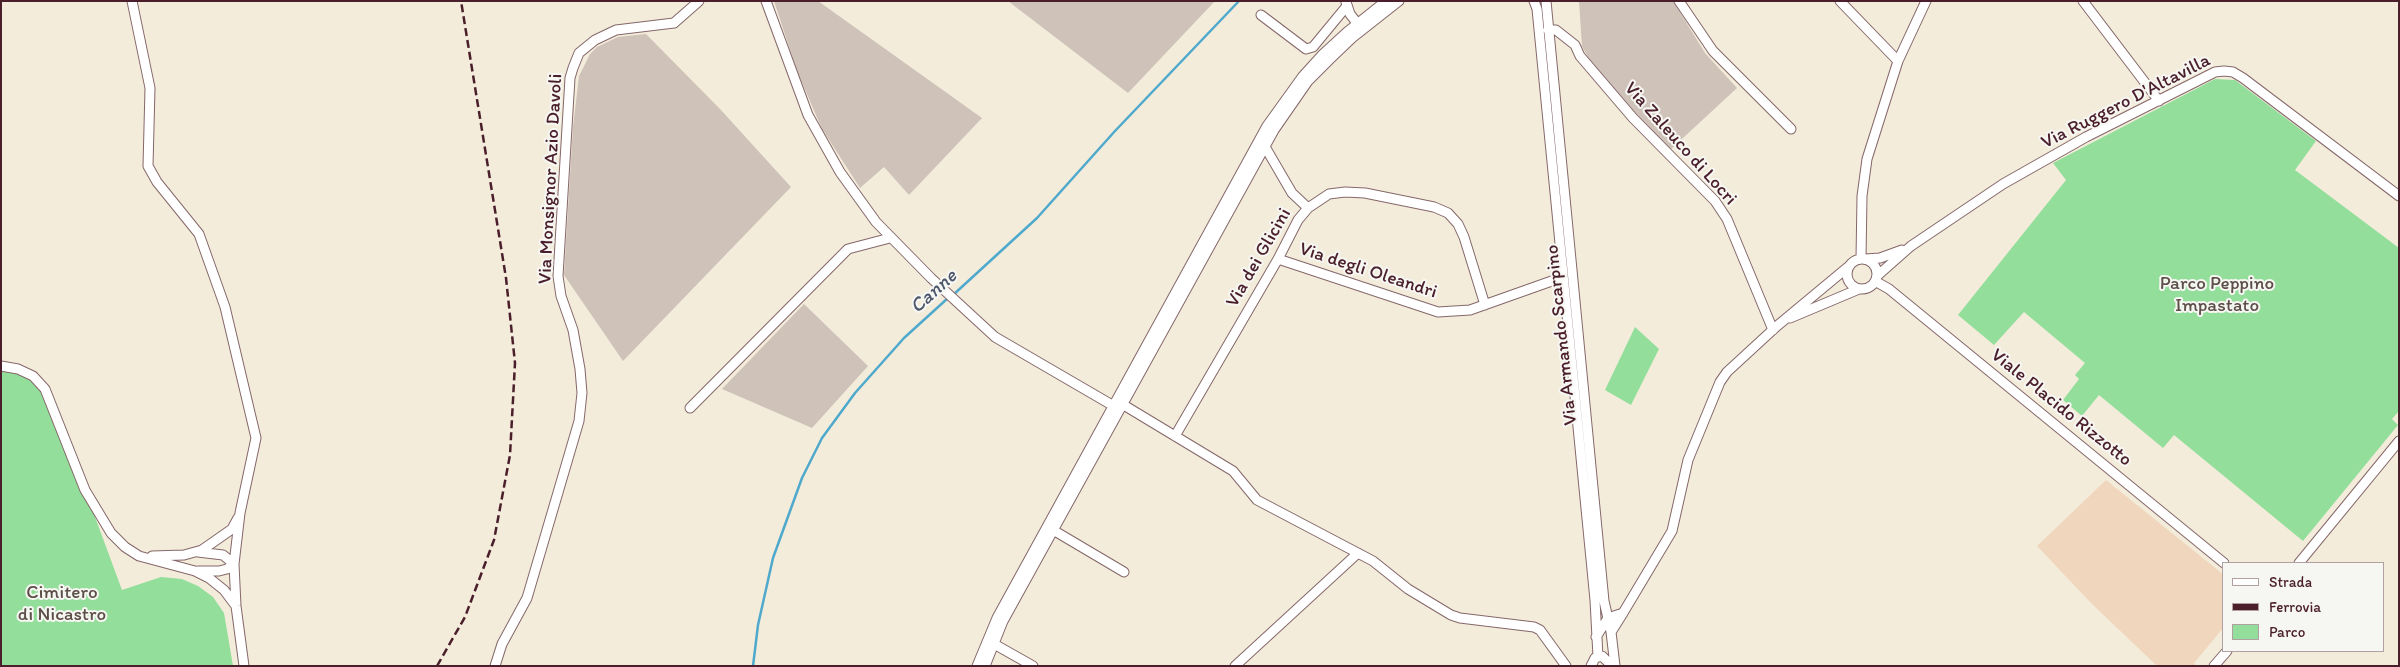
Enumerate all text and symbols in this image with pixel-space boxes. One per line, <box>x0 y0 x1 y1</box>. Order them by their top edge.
street label: Via Ruggero D'Altavilla <box>2038 50 2214 154</box>
street label: Via Monsignor Azio Davoli <box>534 73 568 285</box>
street label: Via Zaleuco di Locri <box>1619 78 1741 210</box>
street label: Via dei Glicini <box>1221 204 1297 312</box>
street label: Via degli Oleandri <box>1296 238 1440 304</box>
street label: Via Armando Scarpino <box>1541 243 1583 427</box>
water label: Canne <box>906 265 962 319</box>
park label: Parco Peppino Impastato <box>2160 273 2274 317</box>
street label: Viale Placido Rizzotto <box>1986 344 2136 472</box>
legend <box>2222 562 2385 652</box>
text: Strada <box>2269 573 2312 591</box>
park label: Cimitero di Nicastro <box>18 582 106 626</box>
text: Ferrovia <box>2269 598 2321 616</box>
text: Parco <box>2269 623 2305 641</box>

